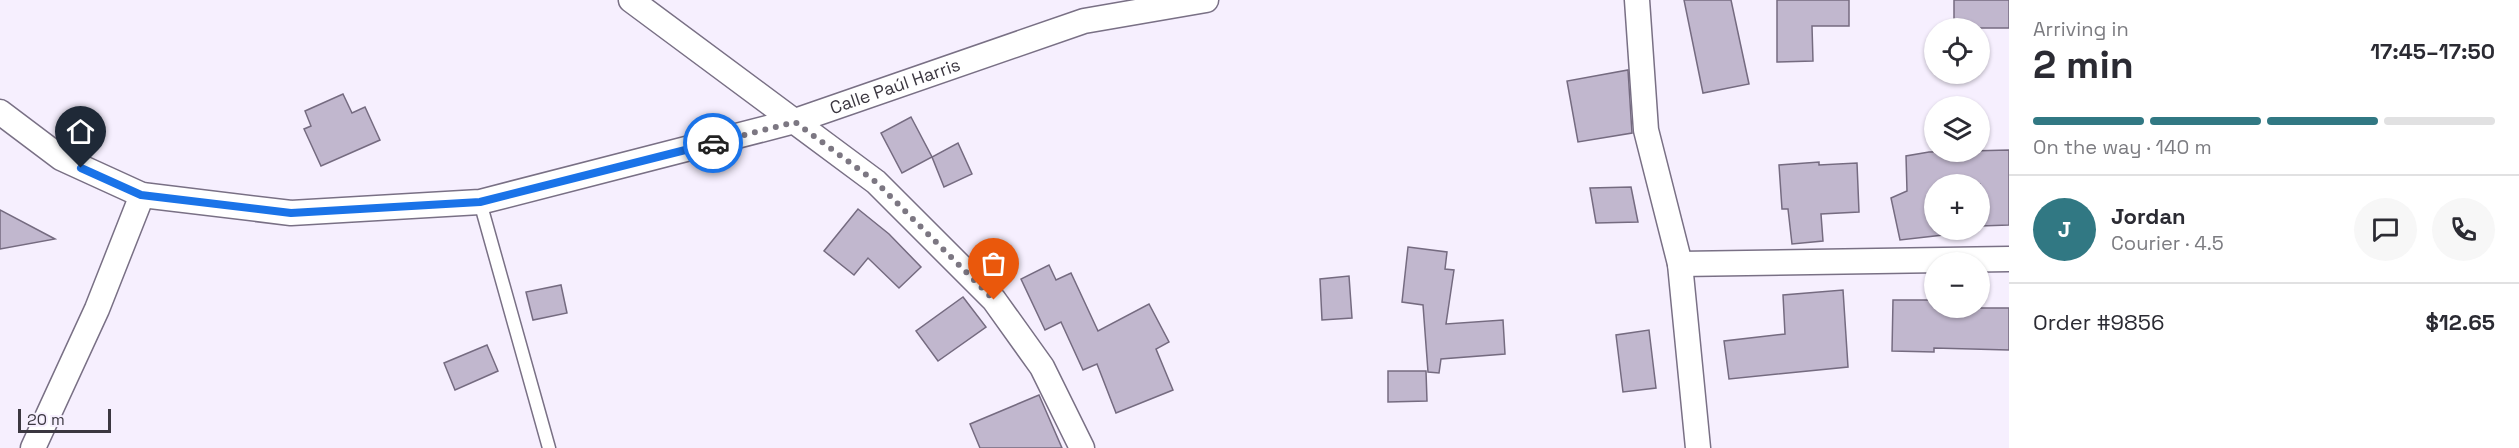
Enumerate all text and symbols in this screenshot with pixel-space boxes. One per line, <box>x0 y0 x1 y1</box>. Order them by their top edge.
text: Arriving in <box>2033 16 2129 42</box>
map controls <box>1924 18 1990 318</box>
button: locate <box>1924 18 1990 84</box>
text: 17:45–17:50 <box>2370 37 2495 65</box>
text: 2 min <box>2033 40 2134 89</box>
street label: Calle Paúl Harris <box>827 53 963 119</box>
button: layers <box>1924 96 1990 162</box>
pin <box>55 106 106 168</box>
courier <box>683 113 743 173</box>
icon: home <box>64 115 97 148</box>
icon: car <box>697 127 730 160</box>
text: On the way · 140 m <box>2033 134 2212 160</box>
button: + <box>1924 174 1990 240</box>
button: chat <box>2354 198 2417 261</box>
button: phone <box>2432 198 2495 261</box>
text: Jordan <box>2111 202 2186 230</box>
text: J <box>2058 215 2071 243</box>
text: Courier · 4.5 <box>2111 230 2224 256</box>
pin <box>968 238 1019 300</box>
icon: bag <box>977 247 1010 280</box>
button: − <box>1924 252 1990 318</box>
text: Order #9856 <box>2033 308 2164 336</box>
text: $12.65 <box>2426 308 2495 336</box>
scale bar <box>18 406 111 434</box>
text: 20 m <box>27 409 65 430</box>

